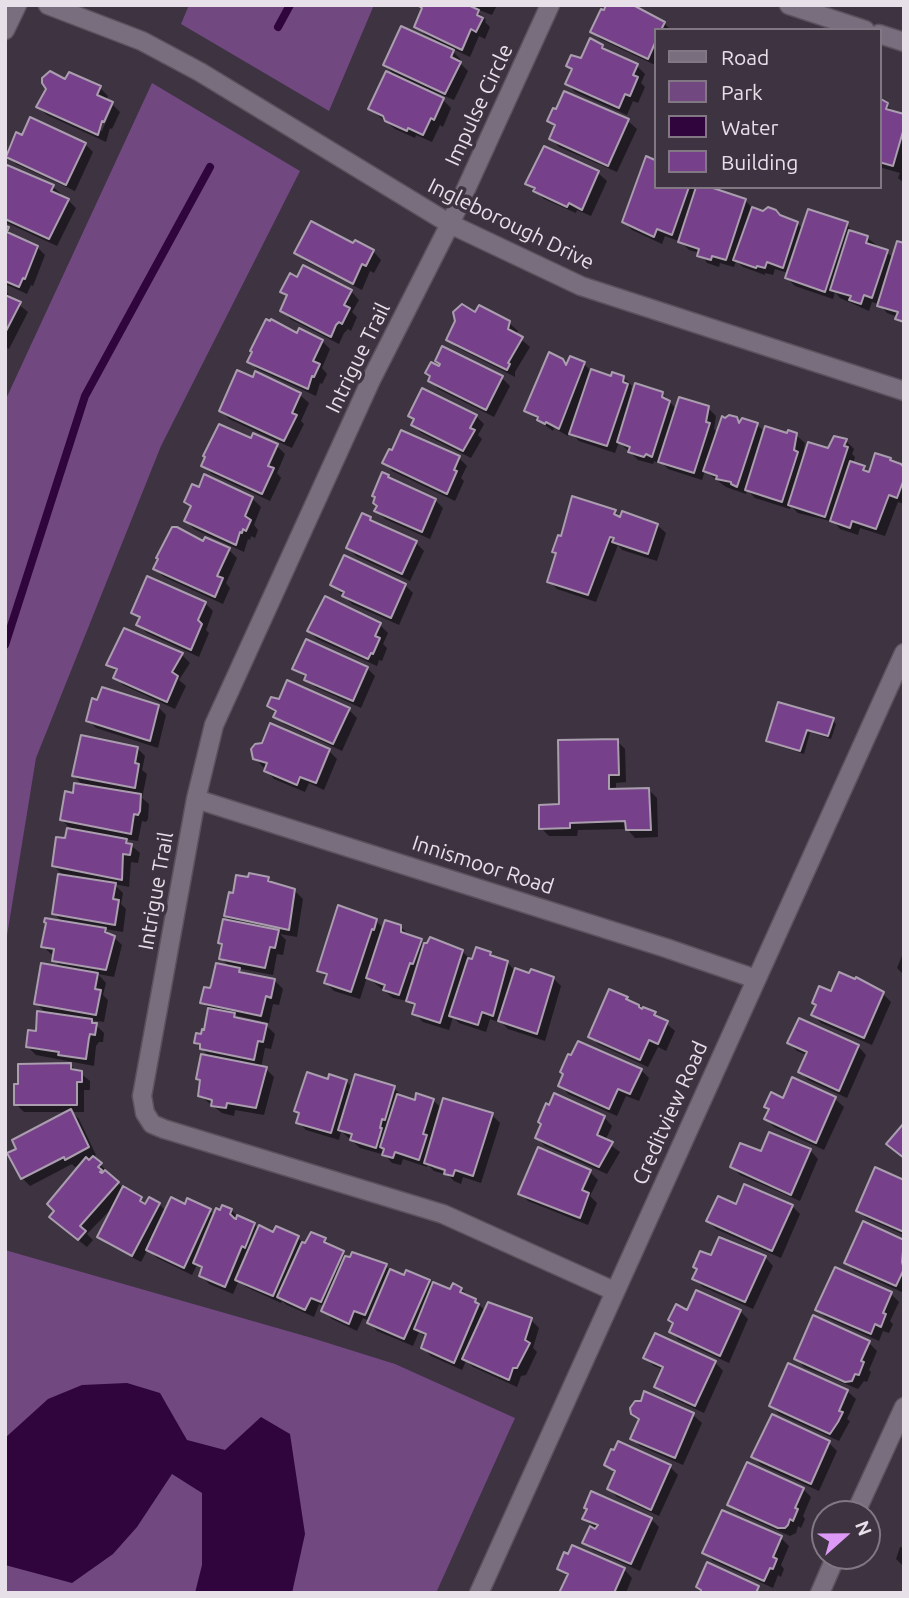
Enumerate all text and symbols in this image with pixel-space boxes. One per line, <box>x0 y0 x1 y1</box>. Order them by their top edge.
legend <box>654 28 881 189</box>
street label: Impulse Circle <box>440 40 518 170</box>
text: Road <box>721 45 769 69</box>
text: Park <box>721 80 763 104</box>
text: Water <box>721 115 779 139</box>
text: Building <box>721 150 798 174</box>
street label: Ingleborough Drive <box>424 173 598 275</box>
street label: Intrigue Trail <box>320 299 396 417</box>
street label: Intrigue Trail <box>133 830 179 952</box>
street label: Innismoor Road <box>409 830 557 900</box>
street label: Creditview Road <box>627 1037 713 1189</box>
north arrow <box>811 1500 881 1570</box>
text: N <box>851 1518 877 1539</box>

